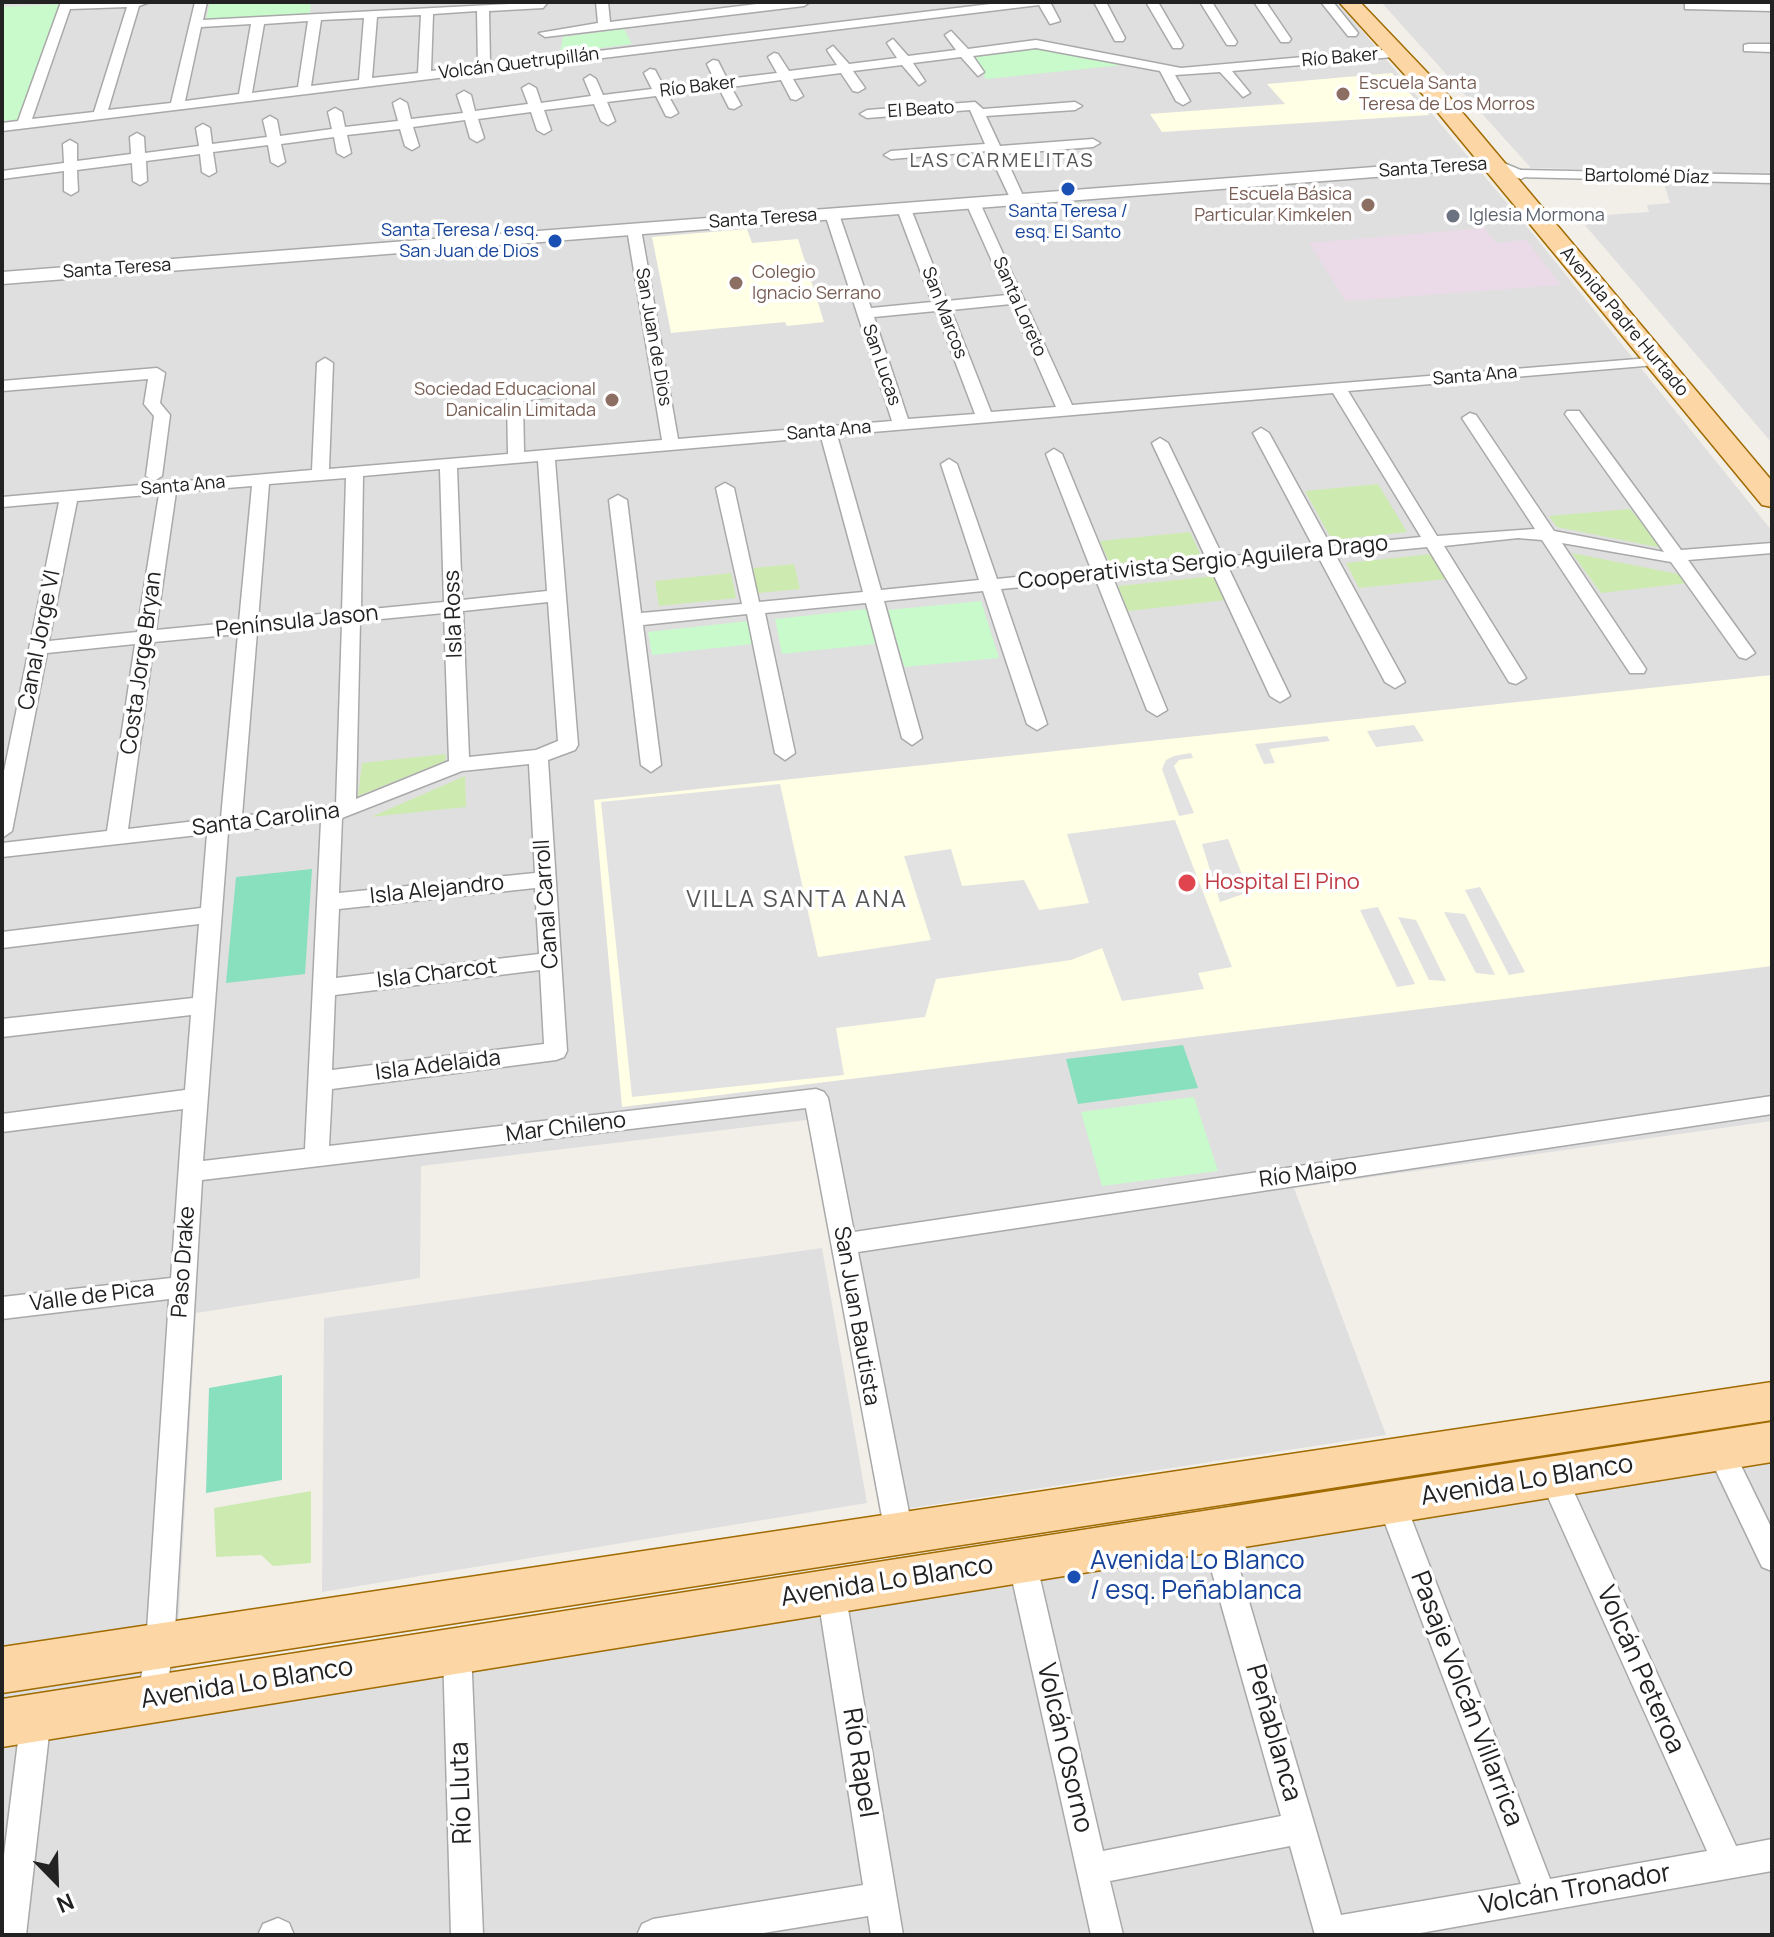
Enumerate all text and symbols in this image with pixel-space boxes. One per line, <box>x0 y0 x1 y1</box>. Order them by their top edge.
street label: Volcán Quetrupillán <box>438 43 600 85</box>
street label: Río Baker <box>1301 44 1379 72</box>
street label: Río Baker <box>659 72 737 102</box>
place label: Escuela Santa Teresa de Los Morros <box>1359 73 1535 116</box>
marker: Escuela Santa Teresa de Los Morros <box>1334 85 1352 103</box>
street label: El Beato <box>887 97 955 123</box>
district label: LAS CARMELITAS <box>909 149 1095 173</box>
street label: Santa Teresa <box>1378 153 1488 183</box>
street label: Bartolomé Díaz <box>1584 165 1710 189</box>
marker: Santa Teresa / esq. El Santo <box>1059 180 1077 198</box>
place label: Escuela Básica Particular Kimkelen <box>1194 184 1352 226</box>
marker: Escuela Básica Particular Kimkelen <box>1359 196 1377 214</box>
place label: Santa Teresa / esq. El Santo <box>1008 201 1128 244</box>
street label: Santa Teresa <box>708 204 818 234</box>
place label: Iglesia Mormona <box>1469 205 1605 227</box>
marker: Iglesia Mormona <box>1444 207 1462 225</box>
place label: Santa Teresa / esq. San Juan de Dios <box>381 220 539 262</box>
marker: Santa Teresa / esq. San Juan de Dios <box>546 232 564 250</box>
street label: Avenida Padre Hurtado <box>1555 243 1693 401</box>
street label: Santa Teresa <box>62 254 172 284</box>
street label: Santa Loreto <box>987 254 1051 360</box>
place label: Colegio Ignacio Serrano <box>752 262 881 304</box>
street label: San Marcos <box>917 264 971 362</box>
street label: San Juan de Dios <box>630 266 676 408</box>
marker: Colegio Ignacio Serrano <box>727 274 745 292</box>
street label: San Lucas <box>857 321 905 409</box>
street label: Santa Ana <box>1432 362 1518 390</box>
place label: Sociedad Educacional Danicalin Limitada <box>414 379 596 422</box>
marker: Sociedad Educacional Danicalin Limitada <box>603 391 621 409</box>
street label: Santa Ana <box>786 417 872 445</box>
street label: Santa Ana <box>140 472 226 500</box>
street label: Cooperativista Sergio Aguilera Drago <box>1017 530 1389 596</box>
street label: Canal Jorge VI <box>13 568 67 712</box>
street label: Isla Ross <box>439 569 469 659</box>
street label: Costa Jorge Bryan <box>116 570 168 756</box>
street label: Península Jason <box>214 600 380 644</box>
street label: Santa Carolina <box>191 798 341 842</box>
street label: Canal Carroll <box>529 838 565 970</box>
street label: Isla Alejandro <box>369 870 505 910</box>
place label: Hospital El Pino <box>1205 870 1360 896</box>
marker: Hospital El Pino <box>1176 872 1198 894</box>
district label: VILLA SANTA ANA <box>686 886 908 914</box>
street label: Isla Charcot <box>375 954 499 994</box>
street label: Isla Adelaida <box>374 1045 502 1087</box>
street label: Mar Chileno <box>505 1108 627 1148</box>
street label: Río Maipo <box>1257 1154 1359 1194</box>
street label: Paso Drake <box>167 1205 201 1319</box>
street label: San Juan Bautista <box>827 1224 885 1408</box>
street label: Valle de Pica <box>28 1276 156 1318</box>
street label: Avenida Lo Blanco <box>1419 1449 1635 1513</box>
place label: Avenida Lo Blanco / esq. Peñablanca <box>1090 1546 1305 1608</box>
street label: Avenida Lo Blanco <box>779 1550 995 1614</box>
street label: Pasaje Volcán Villarrica <box>1403 1567 1529 1831</box>
marker: Avenida Lo Blanco / esq. Peñablanca <box>1065 1568 1083 1586</box>
street label: Volcán Peteroa <box>1589 1582 1691 1758</box>
street label: Avenida Lo Blanco <box>139 1652 355 1716</box>
street label: Volcán Osorno <box>1029 1660 1099 1836</box>
street label: Peñablanca <box>1239 1661 1307 1805</box>
street label: Río Rapel <box>835 1706 883 1820</box>
street label: Río Lluta <box>445 1741 479 1845</box>
north arrow <box>16 1841 96 1921</box>
street label: Volcán Tronador <box>1477 1858 1673 1922</box>
text: N <box>52 1886 79 1920</box>

